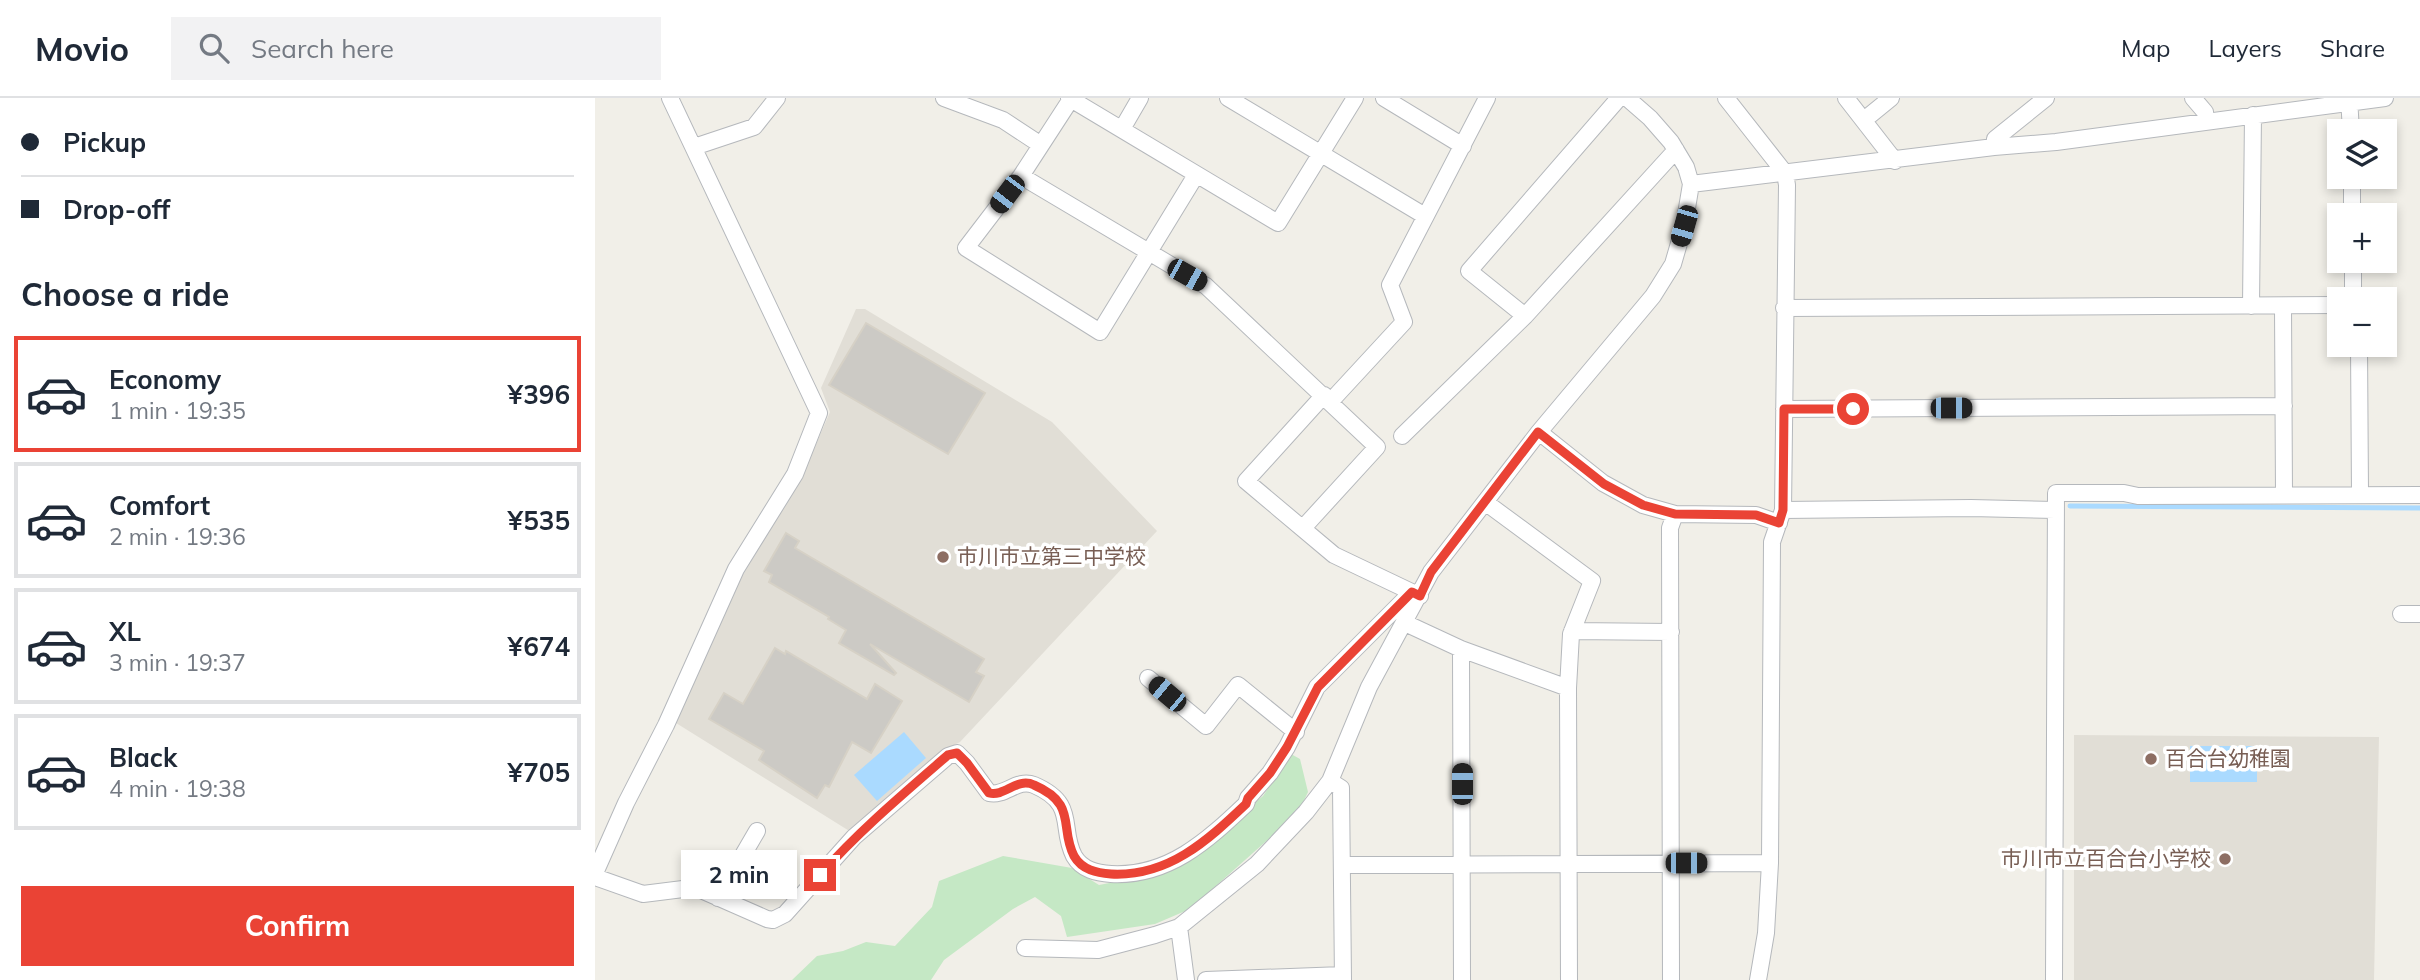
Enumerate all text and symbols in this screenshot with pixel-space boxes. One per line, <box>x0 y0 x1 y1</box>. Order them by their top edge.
search box <box>171 17 661 80</box>
text: Movio <box>35 28 129 69</box>
icon: search <box>195 29 233 67</box>
text: Search here <box>251 32 394 65</box>
text: Map <box>2121 33 2170 63</box>
text: Layers <box>2208 33 2282 63</box>
text: Share <box>2320 33 2385 63</box>
map controls <box>2327 119 2397 357</box>
button: layers <box>2327 119 2397 189</box>
text: Pickup <box>63 126 146 159</box>
car <box>986 171 1029 217</box>
text: Drop-off <box>63 193 170 226</box>
car <box>1669 203 1700 249</box>
button: + <box>2327 203 2397 273</box>
car <box>1164 256 1211 294</box>
text: Choose a ride <box>21 274 229 314</box>
button: − <box>2327 287 2397 357</box>
icon: car <box>25 363 88 426</box>
text: Economy <box>109 363 221 396</box>
text: ¥396 <box>508 378 570 411</box>
route start <box>1837 393 1869 425</box>
text: 1 min · 19:35 <box>109 396 246 425</box>
car <box>1931 398 1973 419</box>
icon: car <box>25 489 88 552</box>
text: Comfort <box>109 489 210 522</box>
text: ¥535 <box>508 504 570 537</box>
text: 2 min · 19:36 <box>109 522 246 551</box>
place label: 市川市立第三中学校 <box>957 543 1146 569</box>
marker: 市川市立第三中学校 <box>935 549 951 565</box>
icon: car <box>25 615 88 678</box>
text: XL <box>109 615 141 648</box>
text: ¥674 <box>508 630 570 663</box>
text: 3 min · 19:37 <box>109 648 246 677</box>
car <box>1145 672 1190 716</box>
icon: car <box>25 741 88 804</box>
text: Black <box>109 741 177 774</box>
place label: 百合台幼稚園 <box>2165 745 2291 771</box>
marker: 百合台幼稚園 <box>2143 751 2159 767</box>
text: ¥705 <box>508 756 570 789</box>
car <box>1452 763 1473 805</box>
text: 4 min · 19:38 <box>109 774 246 803</box>
place label: 市川市立百合台小学校 <box>2001 845 2211 871</box>
callout: 2 min <box>680 850 796 900</box>
marker: 市川市立百合台小学校 <box>2217 851 2233 867</box>
car <box>1666 853 1708 874</box>
route end <box>804 859 836 891</box>
text: 2 min <box>709 860 769 889</box>
button: Confirm <box>21 886 574 966</box>

